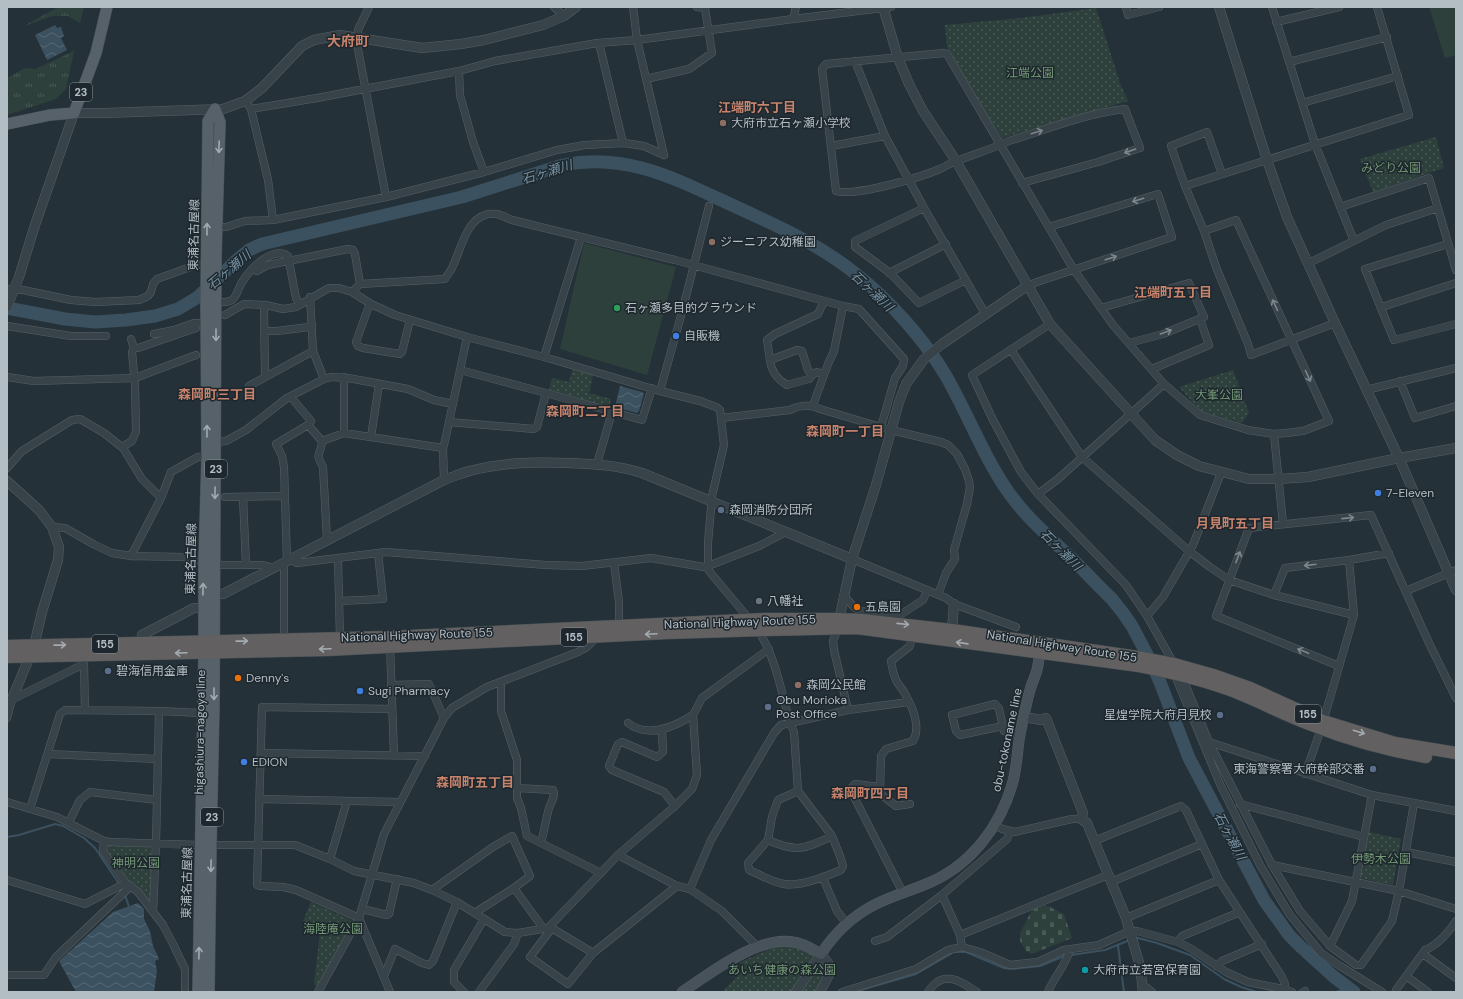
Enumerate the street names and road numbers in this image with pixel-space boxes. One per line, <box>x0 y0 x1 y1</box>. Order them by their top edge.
road number: 23 <box>70 83 92 101</box>
street label: 東浦名古屋線 <box>185 199 203 271</box>
road number: 23 <box>205 460 227 478</box>
street label: 東浦名古屋線 <box>182 523 200 595</box>
street label: National Highway Route 155 <box>664 611 816 633</box>
street label: National Highway Route 155 <box>341 624 493 646</box>
street label: National Highway Route 155 <box>986 626 1138 666</box>
road number: 155 <box>561 628 587 646</box>
road number: 155 <box>92 635 118 653</box>
street label: higashiura-nagoya line <box>191 669 209 795</box>
street label: obu-tokoname line <box>988 686 1026 793</box>
road number: 155 <box>1295 705 1321 723</box>
road number: 23 <box>201 808 223 826</box>
street label: 東浦名古屋線 <box>178 847 196 919</box>

